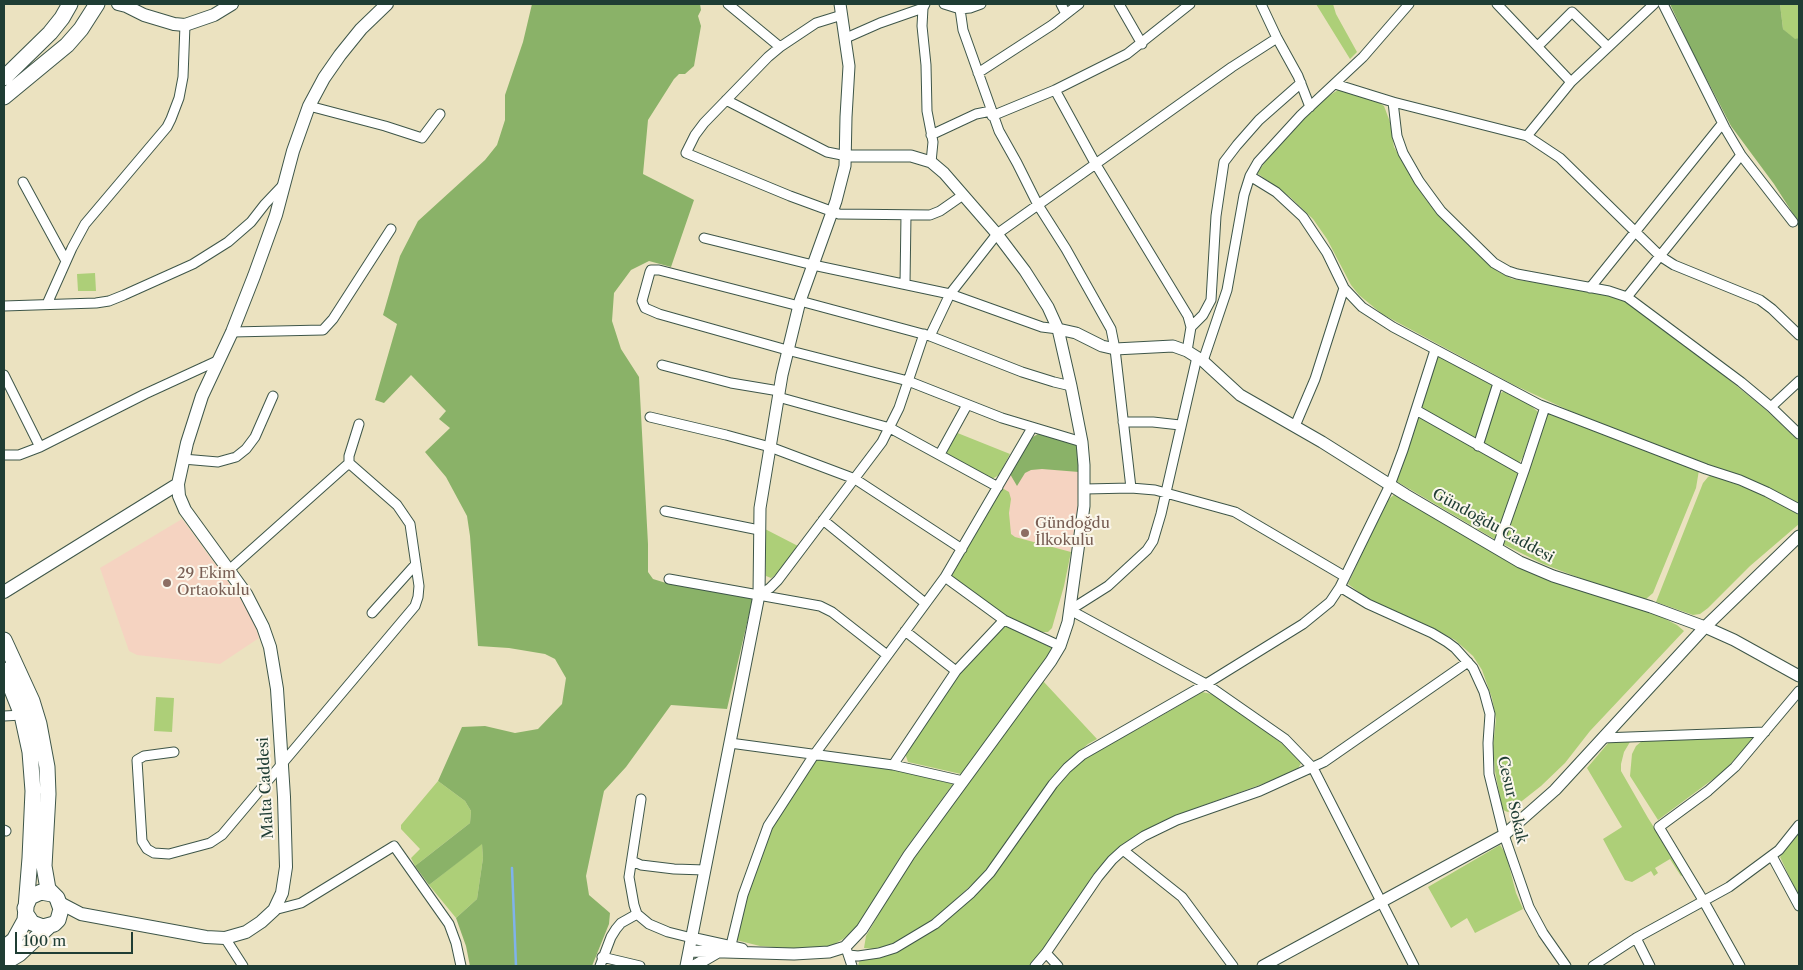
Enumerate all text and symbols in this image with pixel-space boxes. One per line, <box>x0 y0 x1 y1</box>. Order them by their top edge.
street label: Gündoğdu Caddesi <box>1429 485 1557 567</box>
place label: Gündoğdu İlkokulu <box>1035 515 1110 550</box>
marker: Gündoğdu İlkokulu <box>1019 527 1031 539</box>
place label: 29 Ekim Ortaokulu <box>177 565 250 600</box>
marker: 29 Ekim Ortaokulu <box>161 577 173 589</box>
street label: Malta Caddesi <box>254 737 278 839</box>
street label: Cesur Sokak <box>1493 755 1531 845</box>
scale bar <box>18 922 135 954</box>
text: 100 m <box>23 931 66 950</box>

